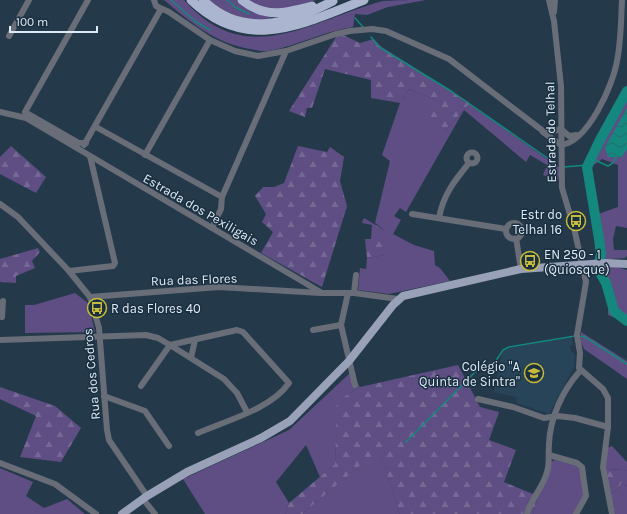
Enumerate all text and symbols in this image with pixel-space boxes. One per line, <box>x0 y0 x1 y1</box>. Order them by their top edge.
scale bar <box>10 8 97 34</box>
text: 100 m <box>16 15 48 29</box>
street label: Estrada do Telhal <box>542 81 559 183</box>
street label: Estrada dos Pexiligais <box>140 170 261 249</box>
place label: Estr do Telhal 16 <box>513 207 562 237</box>
bus stop icon: Estr do Telhal 16 <box>565 210 587 232</box>
place label: EN 250 - 1 (Quiosque) <box>544 247 610 278</box>
bus stop icon: EN 250 - 1 (Quiosque) <box>519 250 541 272</box>
street label: Rua das Flores <box>150 270 238 289</box>
bus stop icon: R das Flores 40 <box>86 297 108 319</box>
place label: R das Flores 40 <box>111 301 201 316</box>
street label: Rua dos Cedros <box>80 327 103 420</box>
place label: Colégio "A Quinta de Sintra" <box>419 359 521 389</box>
school or university icon: Colégio "A Quinta de Sintra" <box>523 362 545 384</box>

